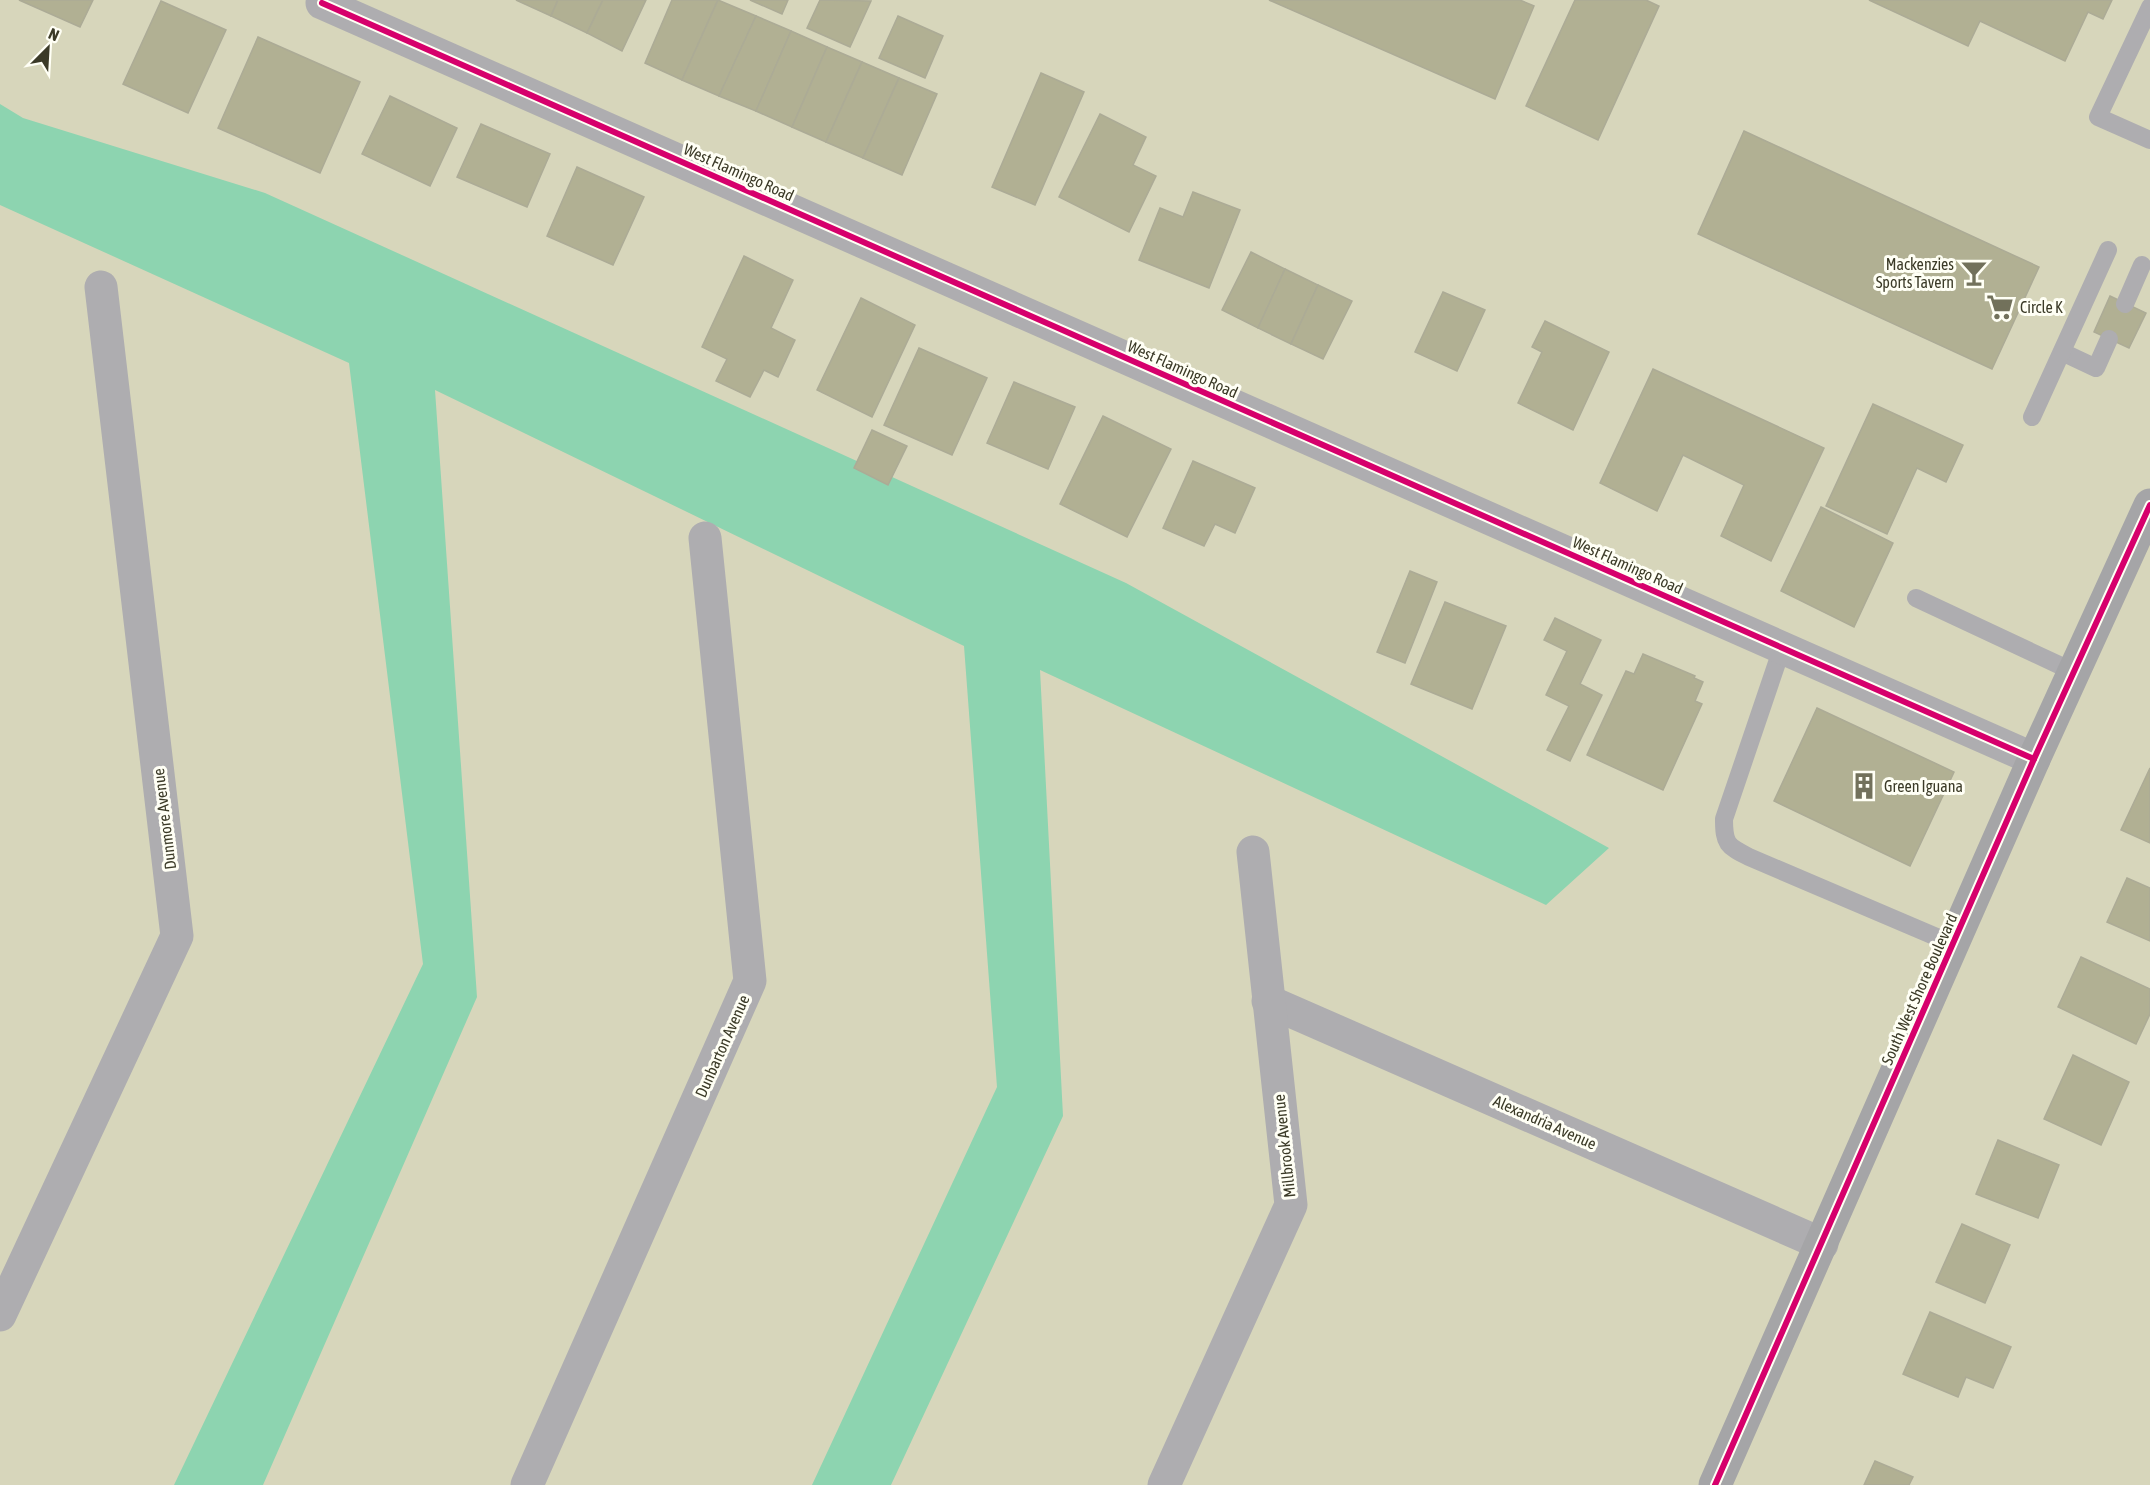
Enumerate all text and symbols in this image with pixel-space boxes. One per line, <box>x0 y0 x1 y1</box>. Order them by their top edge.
north arrow <box>18 18 78 78</box>
text: N <box>46 24 62 44</box>
street label: West Flamingo Road <box>681 140 797 205</box>
place label: Mackenzies Sports Tavern <box>1876 255 1954 292</box>
bar icon: Mackenzies Sports Tavern <box>1959 258 1989 288</box>
supermarket icon: Circle K <box>1985 292 2015 322</box>
place label: Circle K <box>2020 298 2063 316</box>
street label: West Flamingo Road <box>1125 337 1241 402</box>
street label: West Flamingo Road <box>1570 533 1686 598</box>
street label: Dunmore Avenue <box>149 767 179 871</box>
building icon: Green Iguana <box>1849 771 1879 801</box>
place label: Green Iguana <box>1884 777 1963 796</box>
street label: South West Shore Boulevard <box>1877 911 1961 1067</box>
street label: Dunbarton Avenue <box>691 992 753 1100</box>
street label: Alexandria Avenue <box>1491 1091 1599 1153</box>
street label: Millbrook Avenue <box>1270 1093 1298 1199</box>

